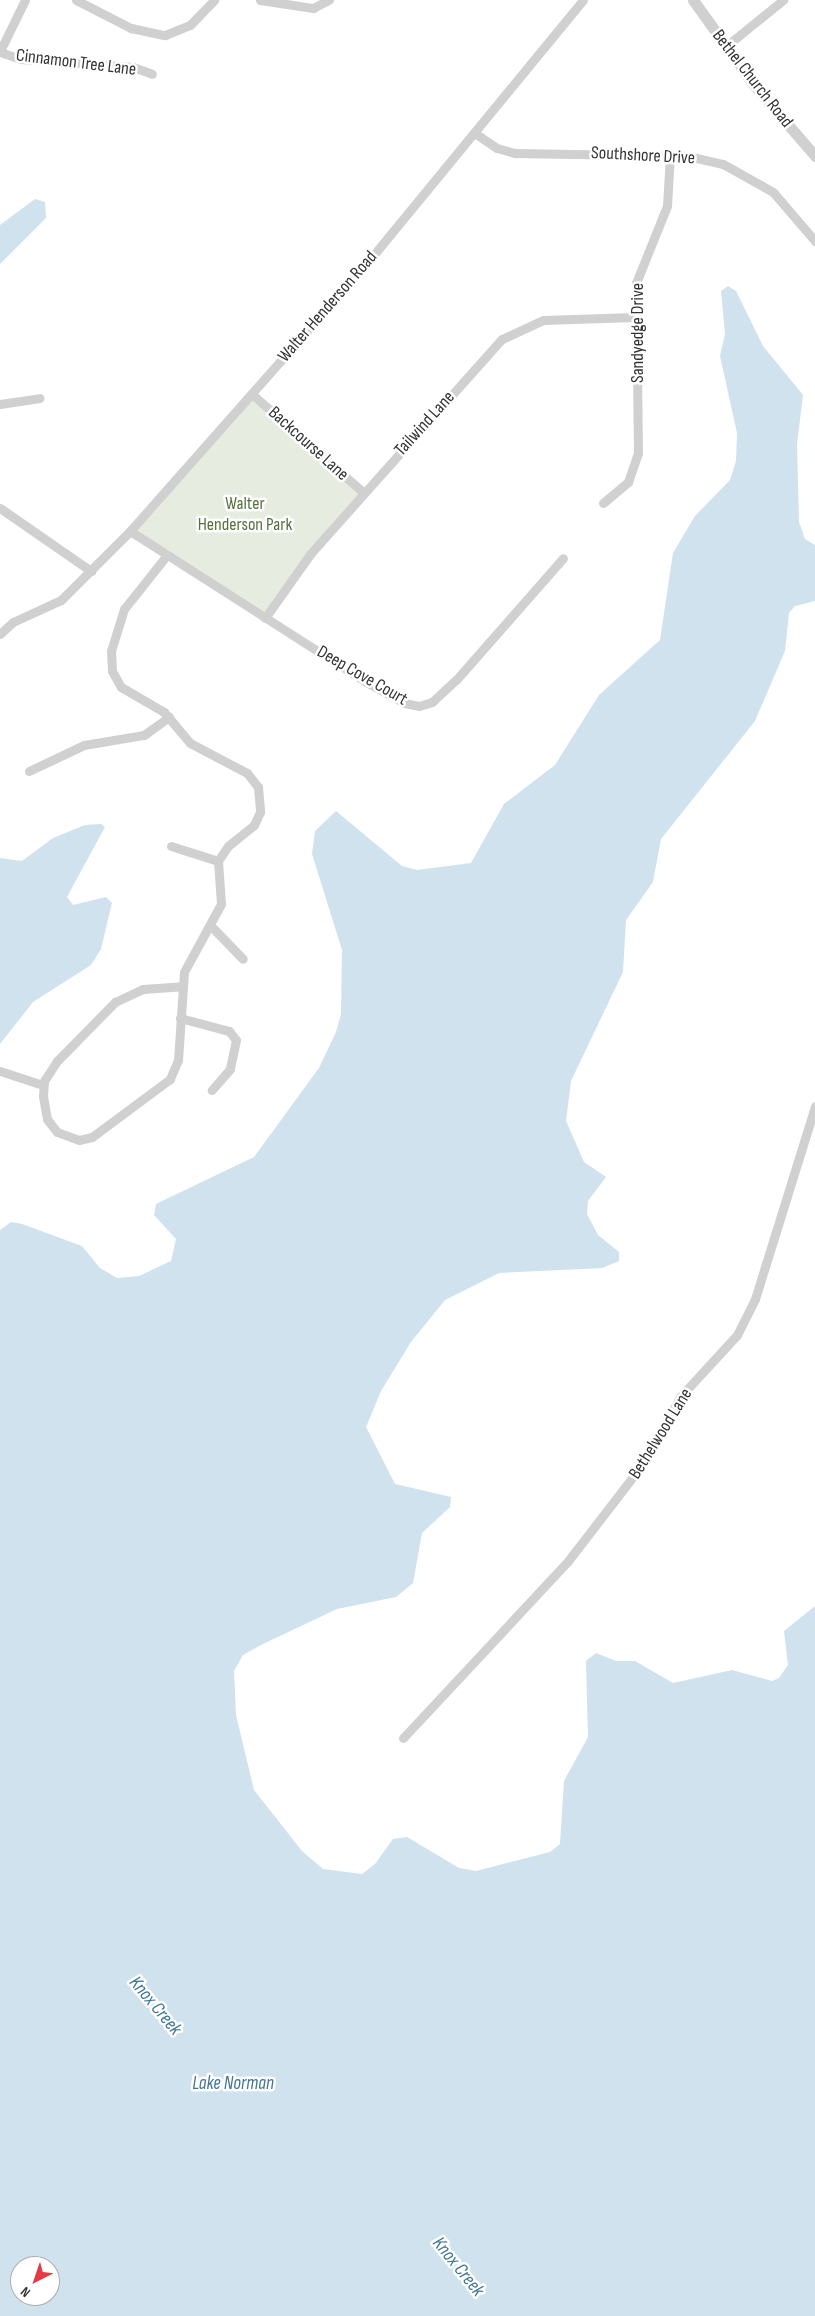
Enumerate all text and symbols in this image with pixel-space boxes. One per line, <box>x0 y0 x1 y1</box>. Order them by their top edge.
street label: Bethel Church Road <box>707 26 797 132</box>
street label: Cinnamon Tree Lane <box>15 45 137 81</box>
street label: Southshore Drive <box>591 142 695 170</box>
street label: Walter Henderson Road <box>274 247 382 367</box>
street label: Sandyedge Drive <box>627 283 649 383</box>
street label: Tailwind Lane <box>390 387 460 461</box>
street label: Backcourse Lane <box>263 402 353 486</box>
park label: Walter Henderson Park <box>198 494 292 536</box>
street label: Deep Cove Court <box>313 641 411 711</box>
street label: Bethelwood Lane <box>625 1385 697 1483</box>
water label: Knox Creek <box>124 1972 186 2040</box>
water label: Lake Norman <box>192 2073 274 2095</box>
water label: Knox Creek <box>427 2233 489 2301</box>
north arrow <box>10 2256 60 2306</box>
text: N <box>17 2283 34 2301</box>

